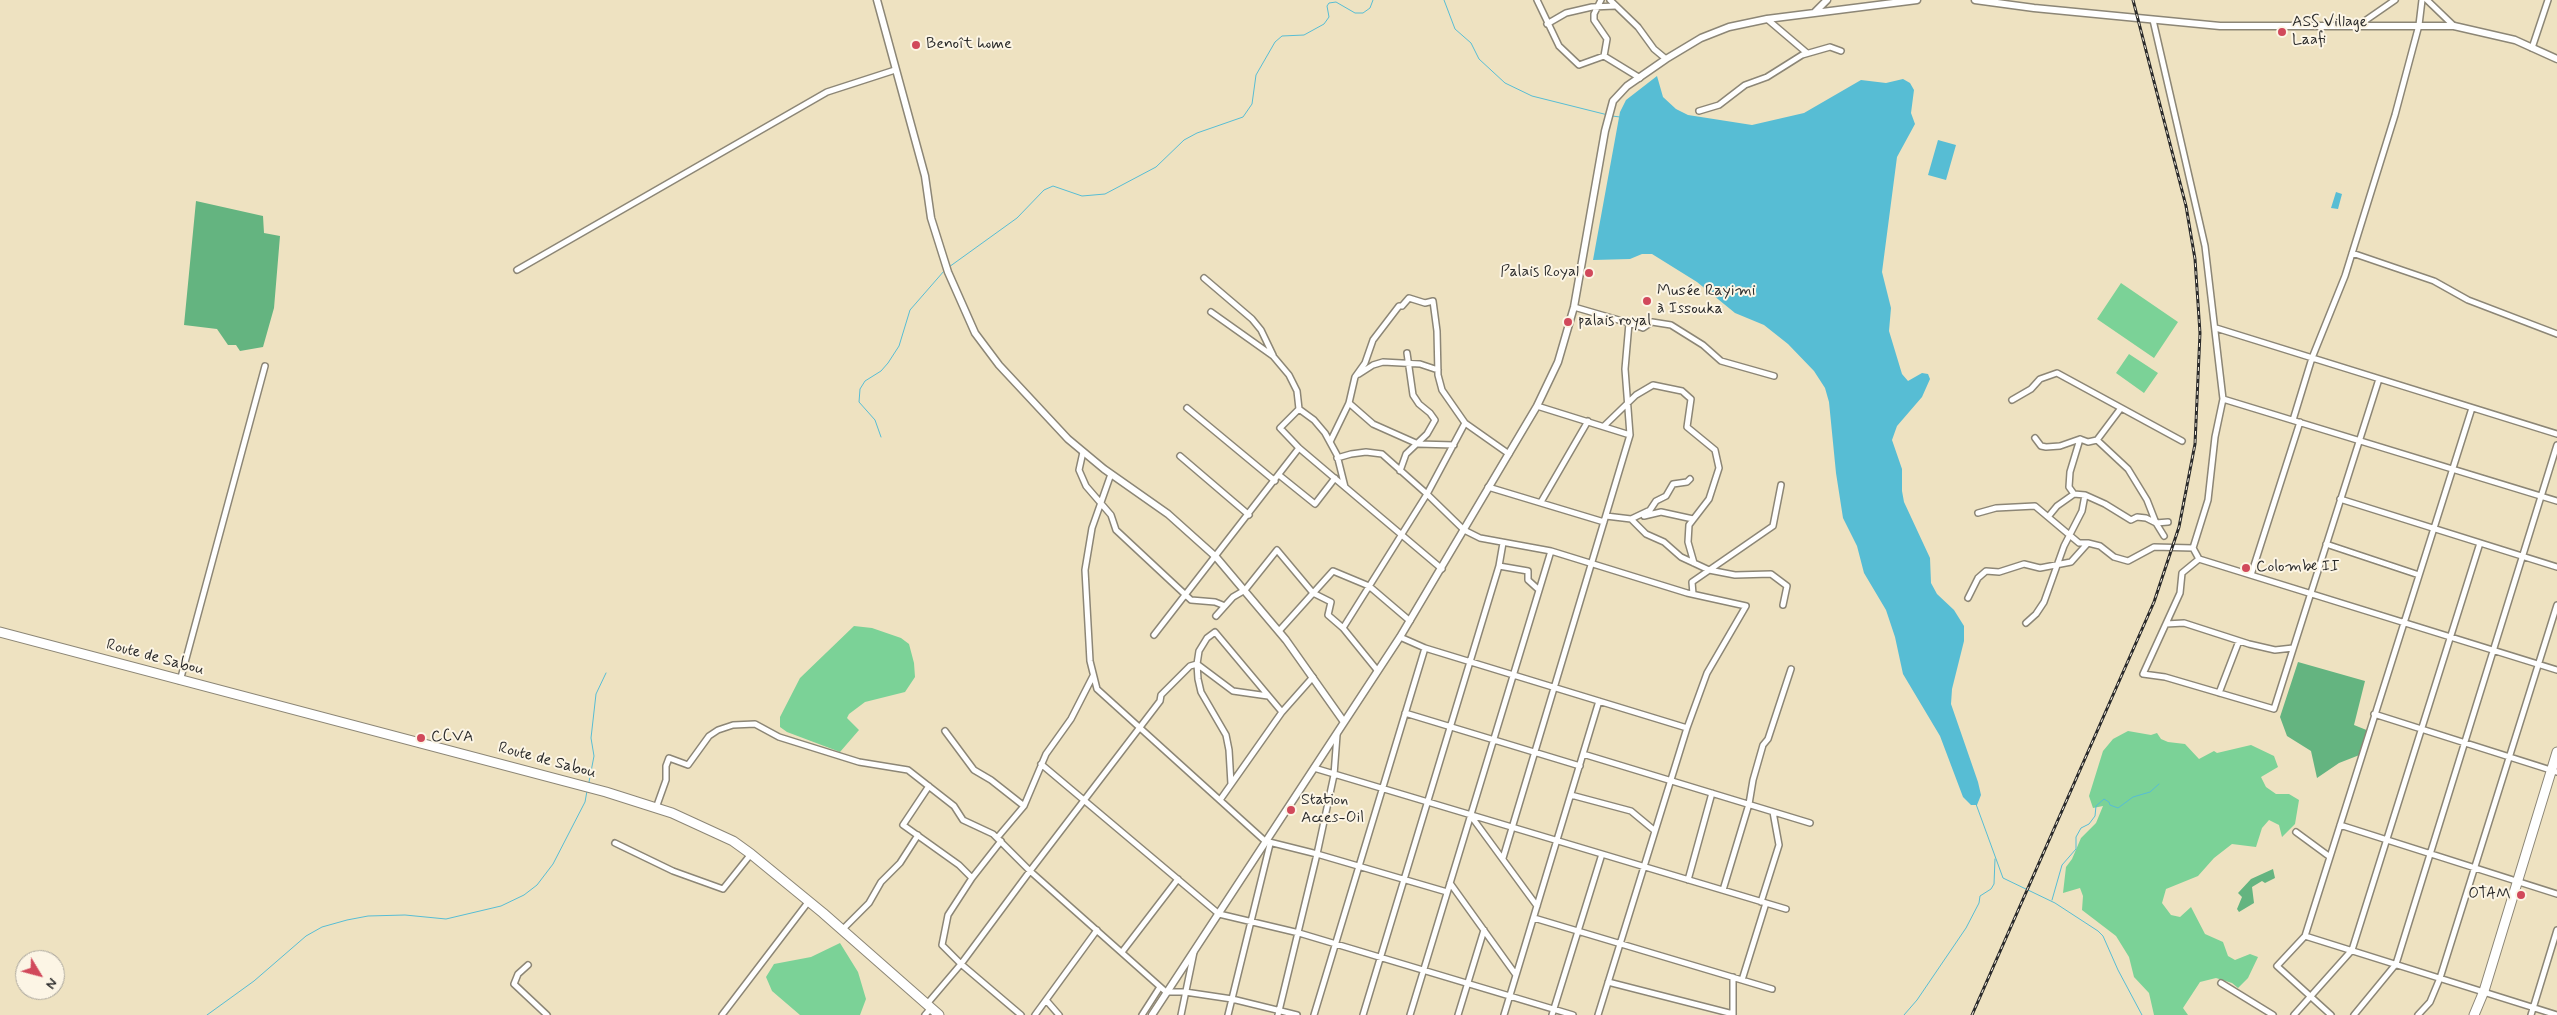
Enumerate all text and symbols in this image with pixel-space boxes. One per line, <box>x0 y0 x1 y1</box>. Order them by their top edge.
place label: ASS Village Laafi <box>2292 13 2367 51</box>
marker: ASS Village Laafi <box>2276 26 2288 38</box>
place label: Benoît home <box>926 35 1012 55</box>
marker: Benoît home <box>910 39 922 51</box>
place label: Palais Royal <box>1500 263 1579 283</box>
marker: Palais Royal <box>1583 267 1595 279</box>
place label: Musée Rayimi à Issouka <box>1657 282 1755 320</box>
marker: Musée Rayimi à Issouka <box>1641 295 1653 307</box>
place label: palais royal <box>1578 312 1651 332</box>
marker: palais royal <box>1562 316 1574 328</box>
place label: Colombe II <box>2256 558 2339 578</box>
marker: Colombe II <box>2240 562 2252 574</box>
street label: Route de Sabou <box>104 636 206 680</box>
place label: CCVA <box>431 728 474 748</box>
marker: CCVA <box>415 732 427 744</box>
street label: Route de Sabou <box>496 739 598 783</box>
place label: Station Acces-Oil <box>1301 791 1364 829</box>
marker: Station Acces-Oil <box>1285 804 1297 816</box>
place label: OTAM <box>2468 885 2511 905</box>
marker: OTAM <box>2515 889 2527 901</box>
north arrow <box>15 950 65 1000</box>
text: N <box>41 974 61 993</box>

